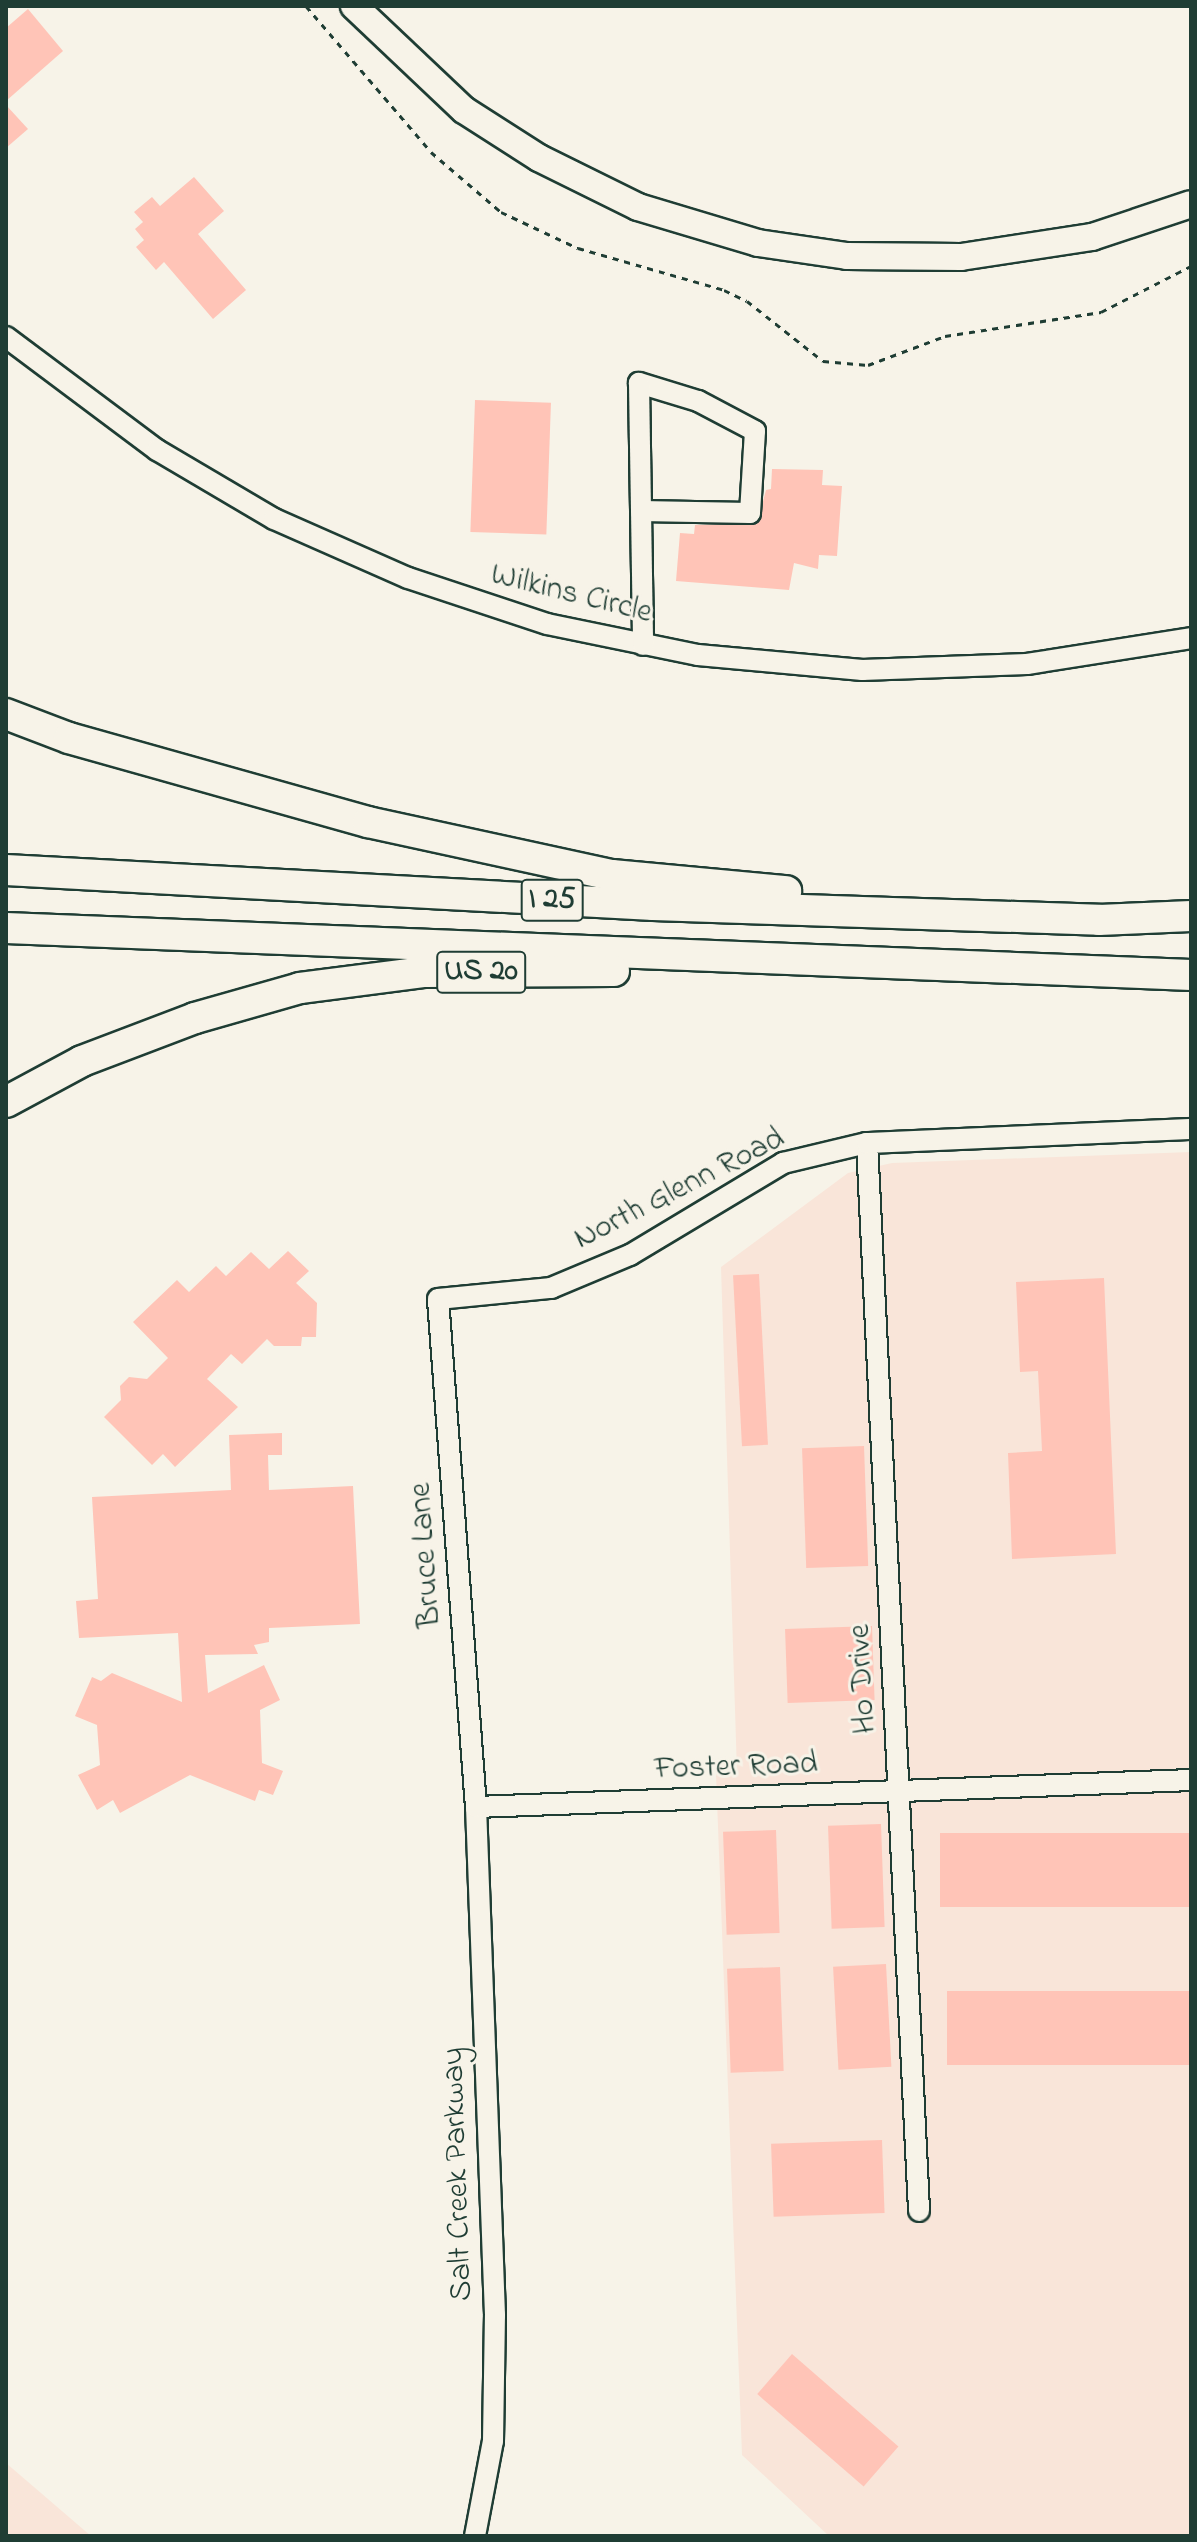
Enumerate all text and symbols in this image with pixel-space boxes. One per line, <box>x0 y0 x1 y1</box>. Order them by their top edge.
street label: Wilkins Circle <box>487 556 655 634</box>
road number: I 25 <box>520 874 584 926</box>
road number: US 20 <box>435 946 527 998</box>
street label: North Glenn Road <box>568 1120 792 1260</box>
street label: Bruce Lane <box>403 1481 451 1629</box>
street label: Ho Drive <box>842 1623 886 1735</box>
street label: Foster Road <box>654 1746 818 1790</box>
street label: Salt Creek Parkway <box>435 2046 483 2302</box>

